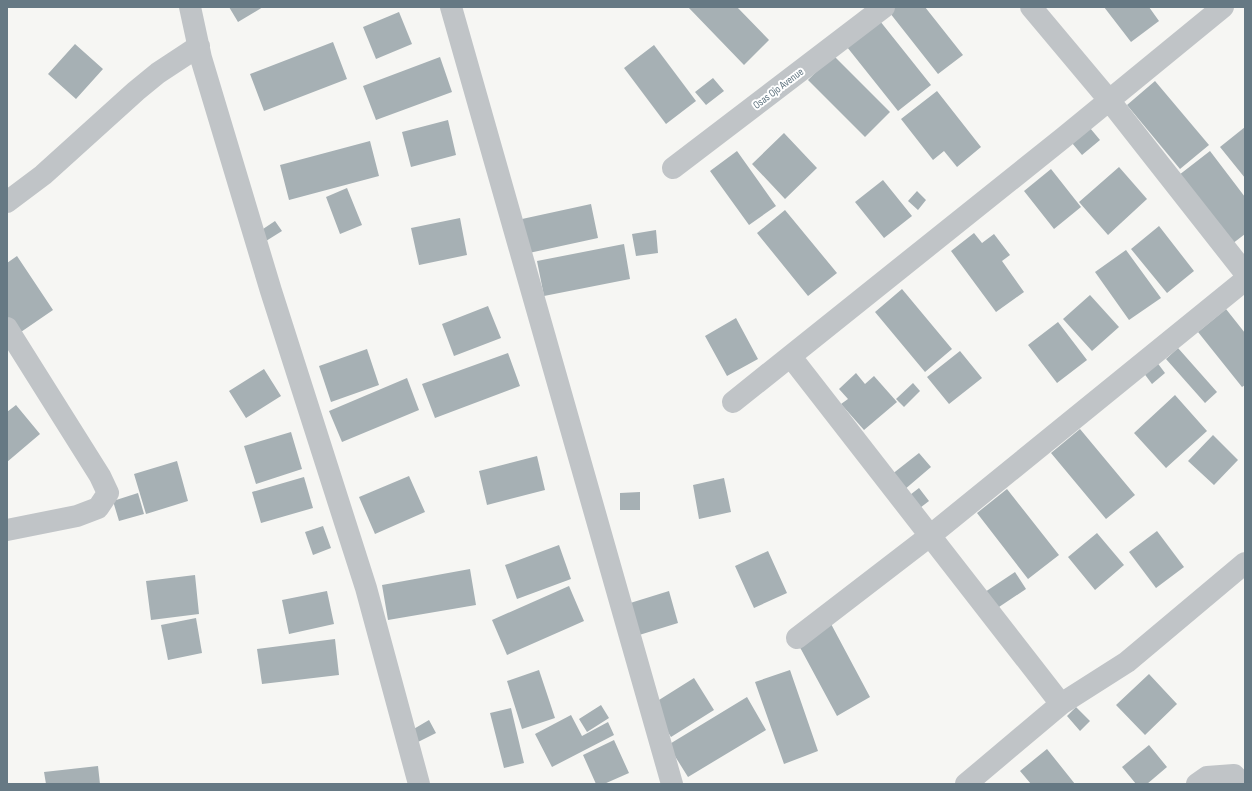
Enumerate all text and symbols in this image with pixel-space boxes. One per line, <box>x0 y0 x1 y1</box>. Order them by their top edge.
street label: Osas Ojo Avenue <box>750 65 806 112</box>

